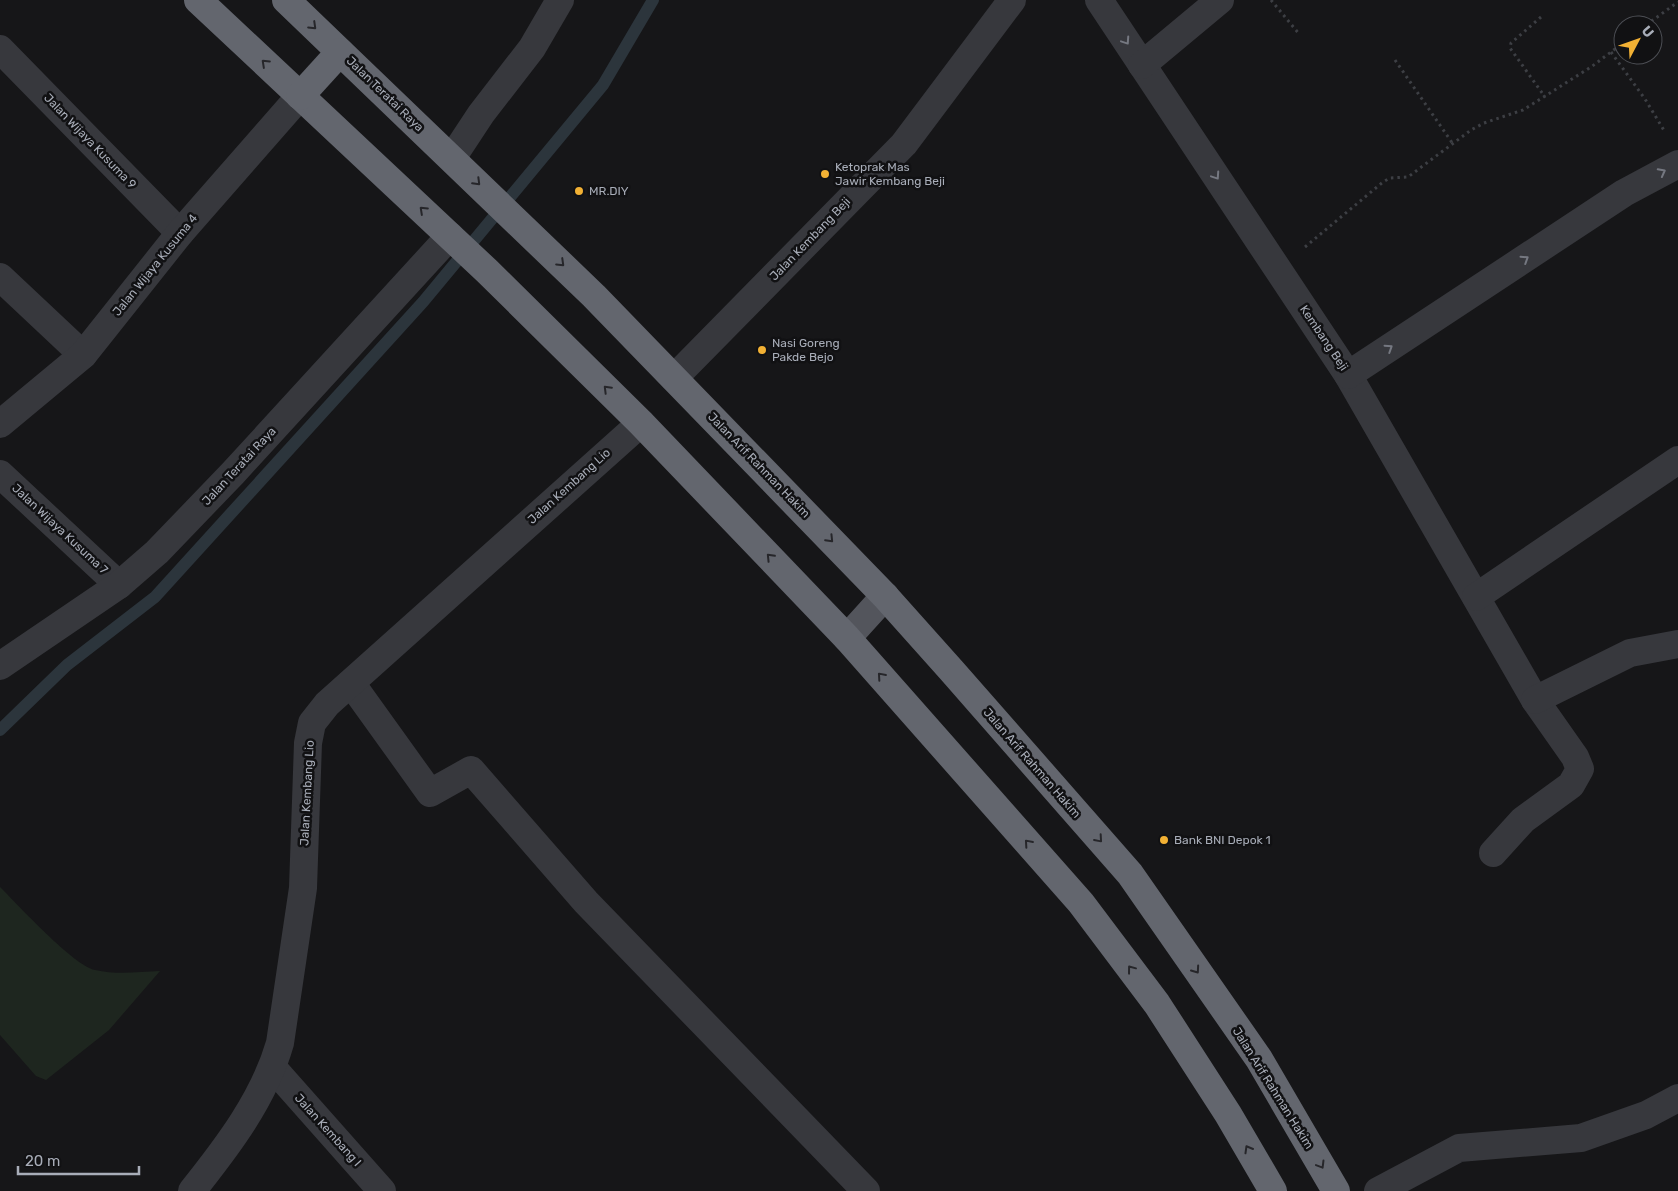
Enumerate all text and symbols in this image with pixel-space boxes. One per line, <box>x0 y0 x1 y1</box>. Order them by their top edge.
north arrow <box>1613 15 1663 65</box>
one-way arrow <box>308 20 317 29</box>
text: U <box>1638 22 1657 41</box>
one-way arrow <box>1119 35 1129 44</box>
street label: Jalan Teratai Raya <box>344 54 426 134</box>
one-way arrow <box>261 60 270 69</box>
street label: Jalan Wijaya Kusuma 9 <box>41 91 139 191</box>
place label: Ketoprak Mas Jawir Kembang Beji <box>835 160 945 188</box>
marker: Ketoprak Mas Jawir Kembang Beji <box>819 168 831 180</box>
one-way arrow <box>1657 168 1666 178</box>
one-way arrow <box>1209 171 1219 180</box>
one-way arrow <box>471 176 480 185</box>
place label: MR.DIY <box>589 184 629 198</box>
marker: MR.DIY <box>573 185 585 197</box>
street label: Jalan Kembang Beji <box>767 195 853 283</box>
one-way arrow <box>419 207 428 216</box>
street label: Jalan Wijaya Kusuma 4 <box>110 211 201 319</box>
one-way arrow <box>1519 255 1528 265</box>
one-way arrow <box>555 257 564 266</box>
street label: Kembang Beji <box>1297 303 1351 374</box>
place label: Nasi Goreng Pakde Bejo <box>772 336 840 364</box>
marker: Nasi Goreng Pakde Bejo <box>756 344 768 356</box>
one-way arrow <box>1383 345 1393 354</box>
one-way arrow <box>603 386 612 395</box>
street label: Jalan Arif Rahman Hakim <box>705 410 813 520</box>
street label: Jalan Teratai Raya <box>199 424 279 508</box>
street label: Jalan Kembang Lio <box>525 445 613 527</box>
street label: Jalan Wijaya Kusuma 7 <box>9 481 111 577</box>
one-way arrow <box>824 533 833 542</box>
one-way arrow <box>767 554 776 563</box>
one-way arrow <box>878 673 887 682</box>
street label: Jalan Arif Rahman Hakim <box>981 705 1083 821</box>
street label: Jalan Kembang Lio <box>297 740 317 846</box>
place label: Bank BNI Depok 1 <box>1174 833 1271 847</box>
one-way arrow <box>1093 834 1102 843</box>
marker: Bank BNI Depok 1 <box>1158 834 1170 846</box>
one-way arrow <box>1025 840 1034 849</box>
one-way arrow <box>1190 964 1199 973</box>
one-way arrow <box>1128 965 1137 975</box>
street label: Jalan Arif Rahman Hakim <box>1230 1025 1316 1151</box>
street label: Jalan Kembang I <box>292 1091 364 1169</box>
scale bar <box>18 1144 139 1176</box>
one-way arrow <box>1245 1145 1255 1154</box>
text: 20 m <box>25 1152 60 1170</box>
one-way arrow <box>1315 1160 1325 1169</box>

